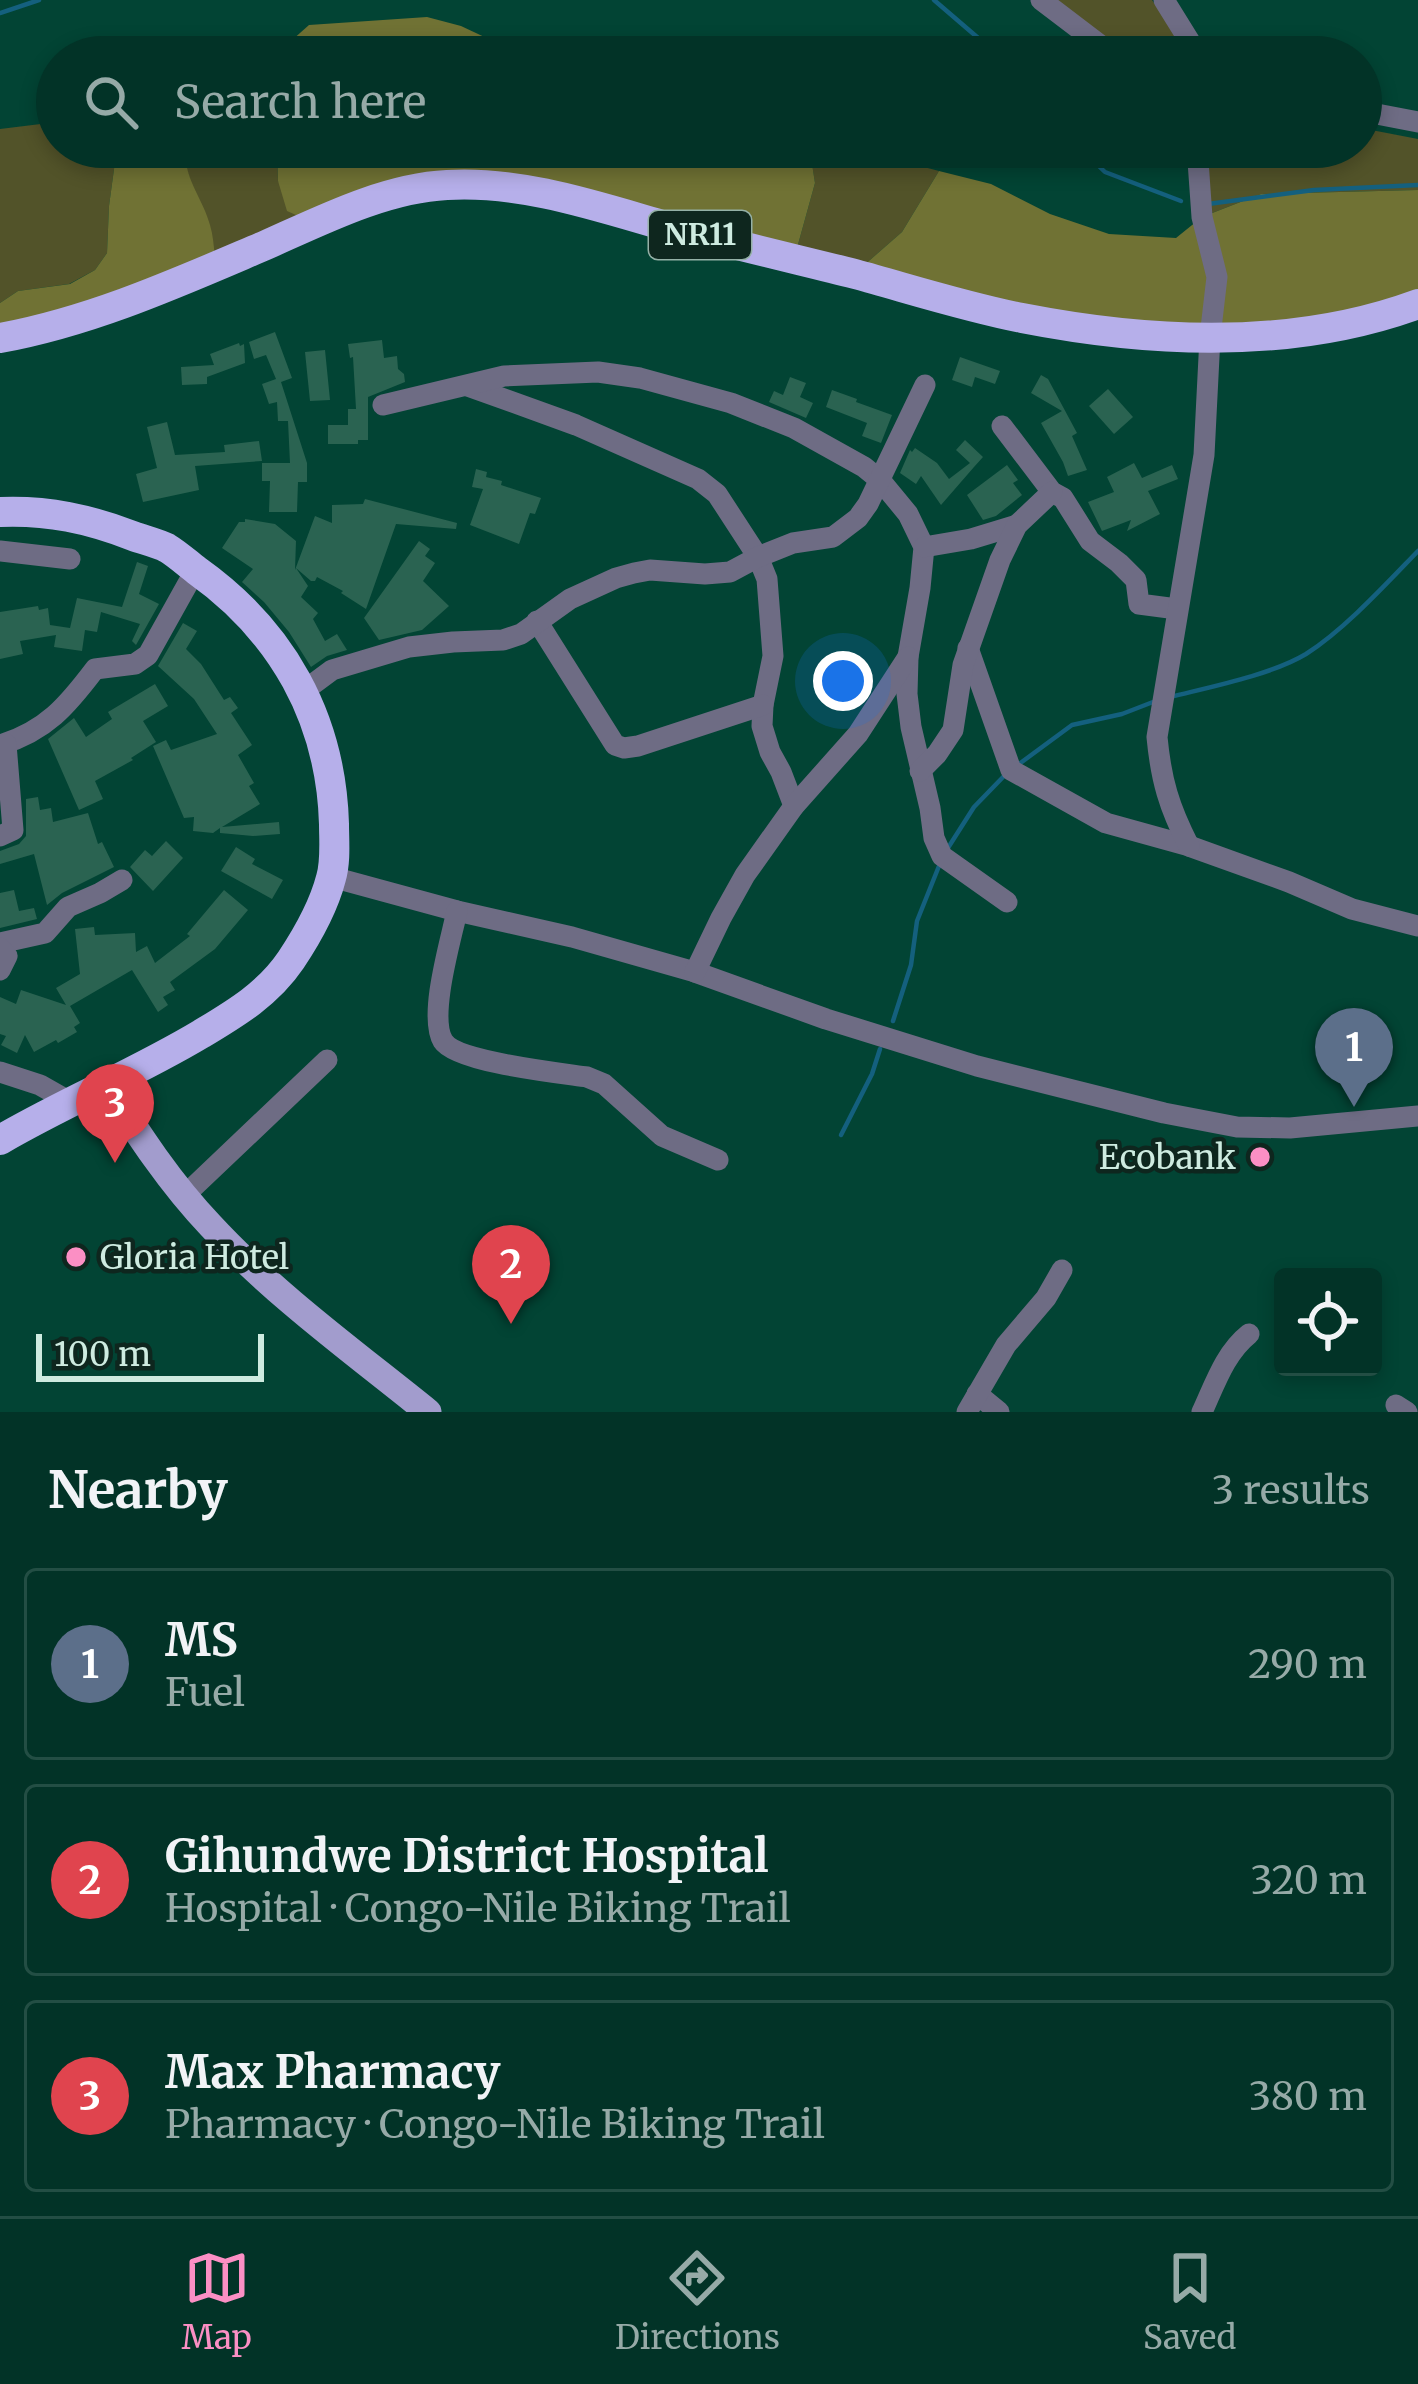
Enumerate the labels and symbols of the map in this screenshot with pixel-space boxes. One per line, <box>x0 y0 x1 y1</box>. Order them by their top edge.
road number: NR11 <box>649 211 751 259</box>
your location <box>813 651 873 711</box>
pin: 1 <box>1315 1008 1393 1107</box>
pin: 3 <box>76 1064 154 1163</box>
place label: Ecobank <box>1099 1137 1236 1178</box>
marker: Ecobank <box>1247 1144 1273 1170</box>
pin: 2 <box>472 1225 550 1324</box>
place label: Gloria Hotel <box>100 1237 289 1278</box>
marker: Gloria Hotel <box>63 1244 89 1270</box>
scale bar <box>36 1328 264 1381</box>

